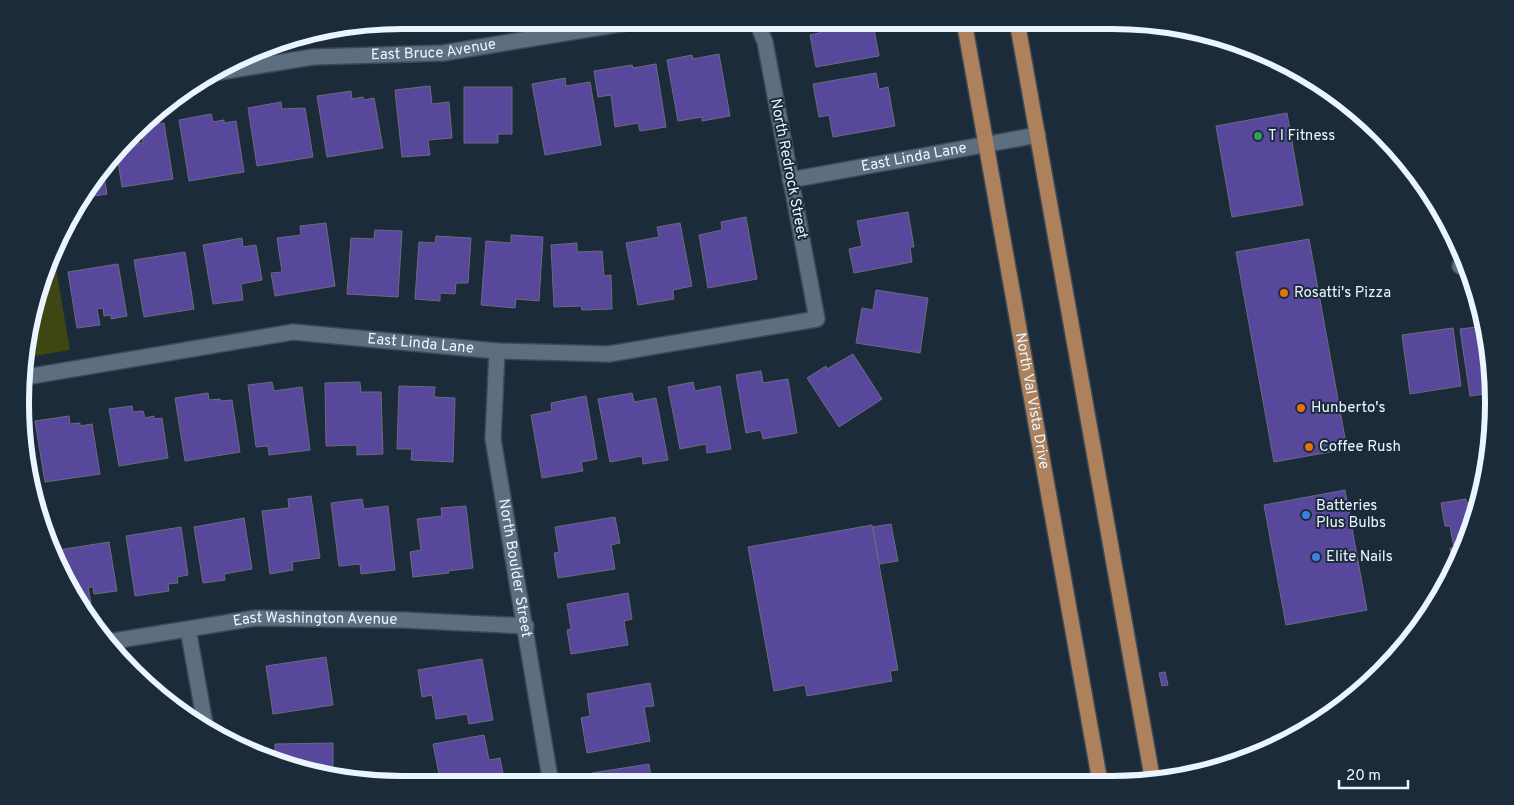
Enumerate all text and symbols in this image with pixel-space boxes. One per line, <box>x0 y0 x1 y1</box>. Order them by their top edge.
street label: East Bruce Avenue <box>371 35 497 65</box>
street label: North Redrock Street <box>765 97 811 241</box>
place label: T I Fitness <box>1268 127 1335 146</box>
marker: T I Fitness <box>1252 130 1264 142</box>
street label: East Linda Lane <box>860 139 968 176</box>
place label: Rosatti's Pizza <box>1294 284 1391 303</box>
marker: Rosatti's Pizza <box>1278 287 1290 299</box>
street label: East Linda Lane <box>367 329 475 358</box>
street label: North Val Vista Drive <box>1010 331 1053 471</box>
place label: Hunberto's <box>1311 399 1386 418</box>
marker: Hunberto's <box>1295 402 1307 414</box>
place label: Coffee Rush <box>1319 438 1401 457</box>
marker: Coffee Rush <box>1303 441 1315 453</box>
street label: North Boulder Street <box>494 497 536 639</box>
place label: Batteries Plus Bulbs <box>1316 497 1386 533</box>
marker: Batteries Plus Bulbs <box>1300 509 1312 521</box>
place label: Elite Nails <box>1326 548 1393 567</box>
marker: Elite Nails <box>1310 551 1322 563</box>
street label: East Washington Avenue <box>232 609 397 631</box>
scale bar <box>1339 758 1408 790</box>
text: 20 m <box>1346 767 1381 786</box>

